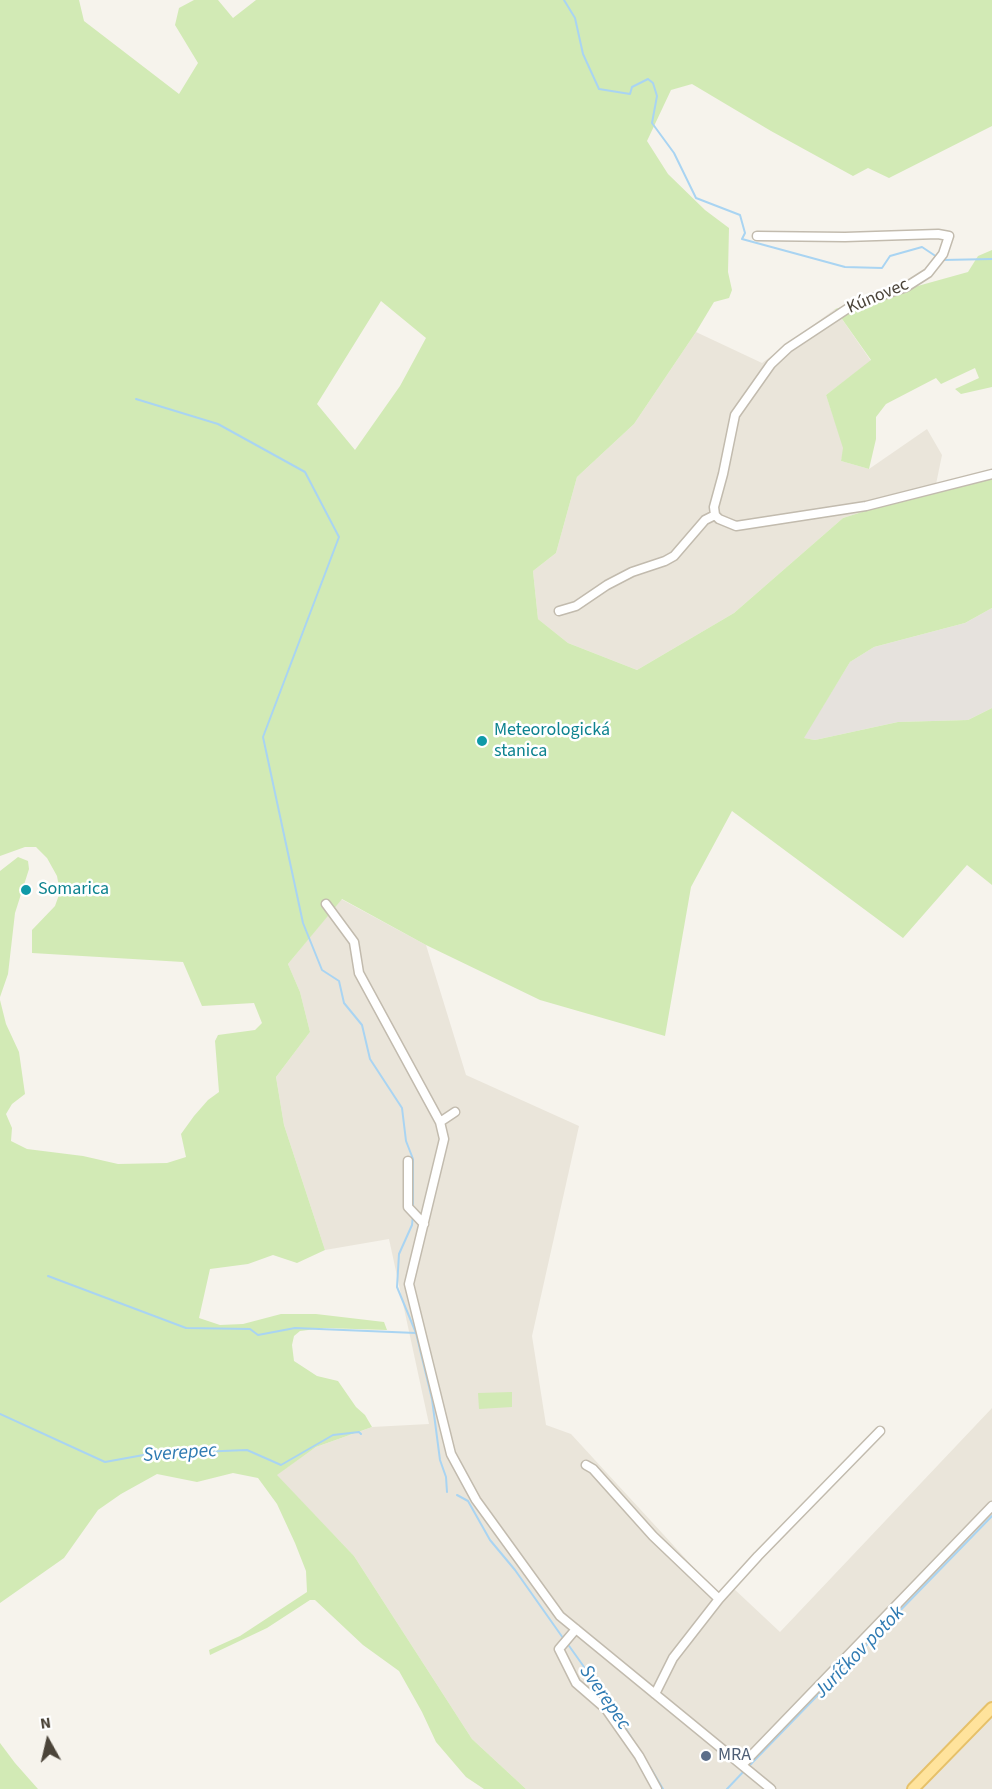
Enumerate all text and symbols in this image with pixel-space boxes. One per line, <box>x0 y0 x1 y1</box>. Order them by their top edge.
street label: Kúnovec <box>844 274 912 320</box>
place label: Meteorologická stanica <box>494 720 610 762</box>
marker: Meteorologická stanica <box>475 734 489 748</box>
place label: Somarica <box>38 879 109 901</box>
marker: Somarica <box>19 883 33 897</box>
water label: Sverepec <box>142 1439 218 1469</box>
water label: Juríčkov potok <box>810 1602 910 1704</box>
water label: Sverepec <box>573 1661 635 1735</box>
north arrow <box>18 1711 78 1771</box>
text: N <box>39 1712 52 1735</box>
place label: MRA <box>718 1745 751 1767</box>
marker: MRA <box>699 1749 713 1763</box>

